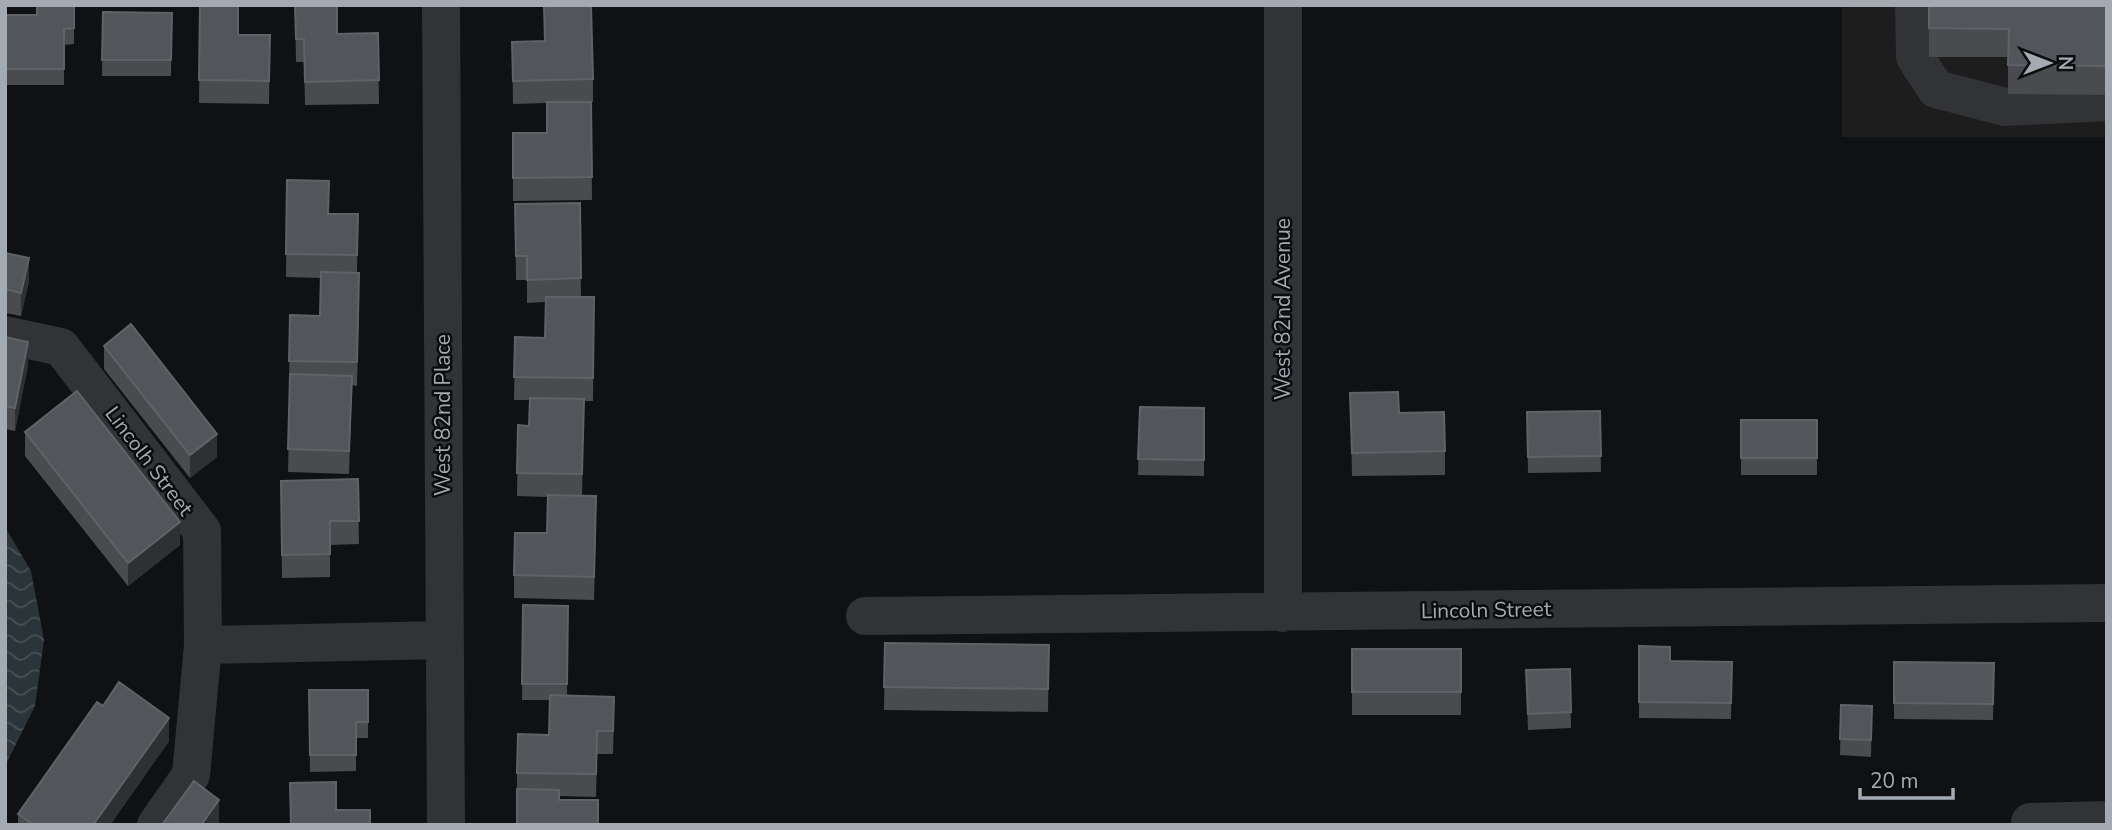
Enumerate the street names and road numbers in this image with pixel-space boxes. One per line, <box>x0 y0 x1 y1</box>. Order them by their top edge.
street label: West 82nd Avenue <box>1269 218 1297 400</box>
street label: West 82nd Place <box>429 334 457 496</box>
street label: Lincolh Street <box>99 401 200 522</box>
street label: Lincoln Street <box>1421 595 1552 625</box>

